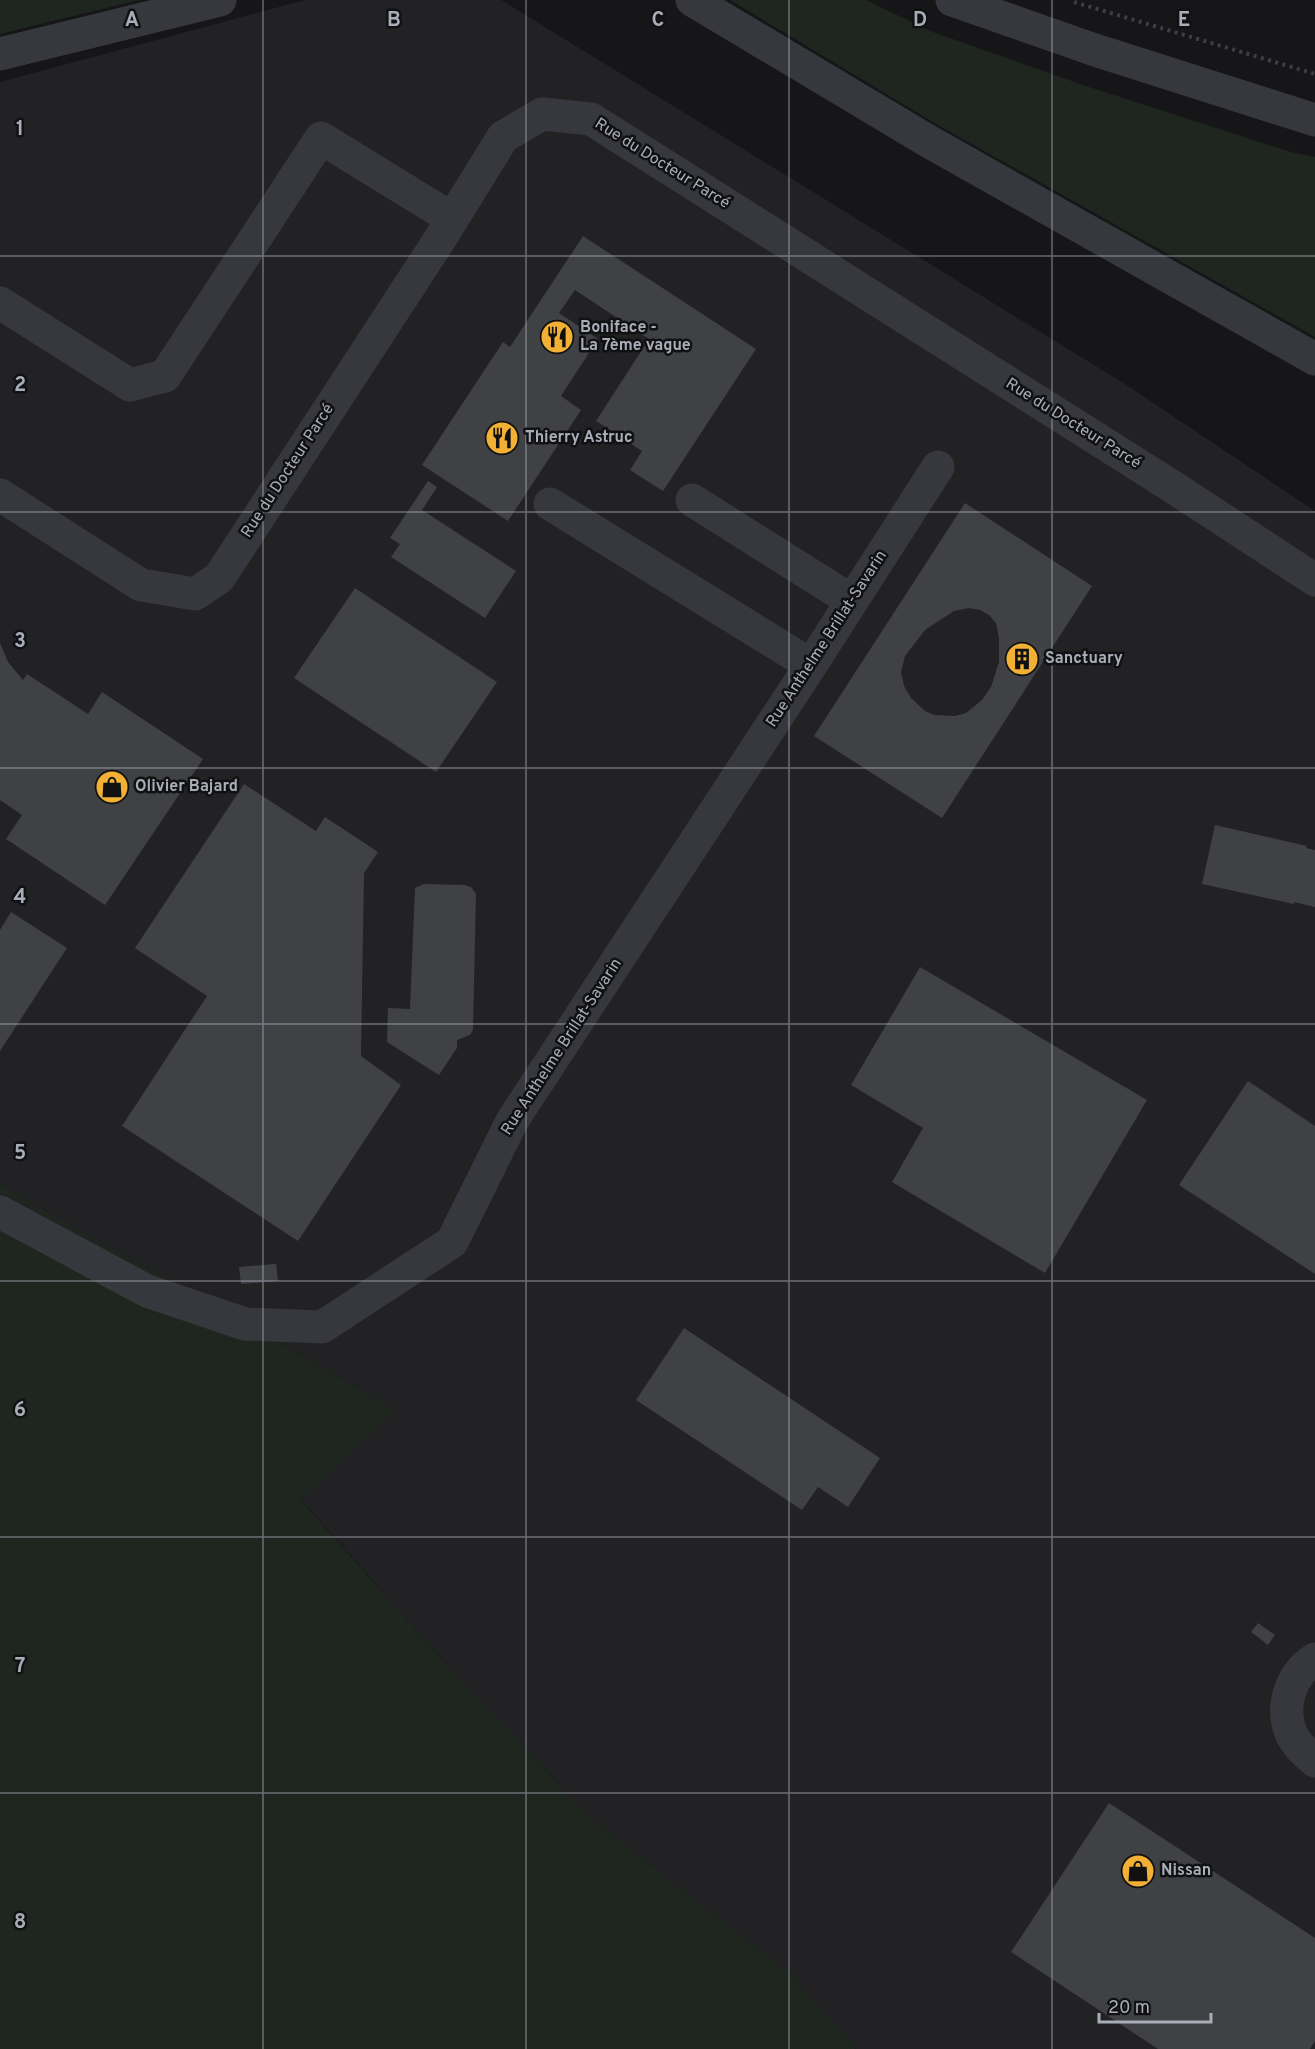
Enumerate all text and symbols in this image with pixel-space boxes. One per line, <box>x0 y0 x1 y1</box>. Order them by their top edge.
text: A <box>125 8 139 34</box>
text: B <box>387 8 401 34</box>
text: C <box>652 8 664 34</box>
text: D <box>913 8 927 34</box>
text: E <box>1178 8 1190 34</box>
street label: Rue du Docteur Parcé <box>591 114 733 214</box>
text: 1 <box>16 117 24 143</box>
place label: Boniface - La 7ème vague <box>580 318 691 356</box>
restaurant icon: Boniface - La 7ème vague <box>539 319 575 355</box>
text: 2 <box>14 373 26 399</box>
street label: Rue du Docteur Parcé <box>1002 374 1144 474</box>
street label: Rue du Docteur Parcé <box>237 400 339 542</box>
restaurant icon: Thierry Astruc <box>484 420 520 456</box>
place label: Thierry Astruc <box>525 428 633 448</box>
street label: Rue Anthelme Brillat-Savarin <box>762 547 892 731</box>
text: 3 <box>14 629 26 655</box>
building icon: Sanctuary <box>1004 641 1040 677</box>
place label: Sanctuary <box>1045 649 1123 669</box>
shop icon: Olivier Bajard <box>94 769 130 805</box>
place label: Olivier Bajard <box>135 777 238 797</box>
text: 4 <box>14 885 26 911</box>
street label: Rue Anthelme Brillat-Savarin <box>497 955 627 1139</box>
text: 5 <box>14 1141 26 1167</box>
text: 6 <box>14 1398 26 1424</box>
text: 7 <box>15 1654 25 1680</box>
shop icon: Nissan <box>1120 1853 1156 1889</box>
place label: Nissan <box>1161 1861 1211 1881</box>
text: 8 <box>14 1910 26 1936</box>
scale bar <box>1099 1986 1212 2024</box>
text: 20 m <box>1108 1997 1150 2020</box>

